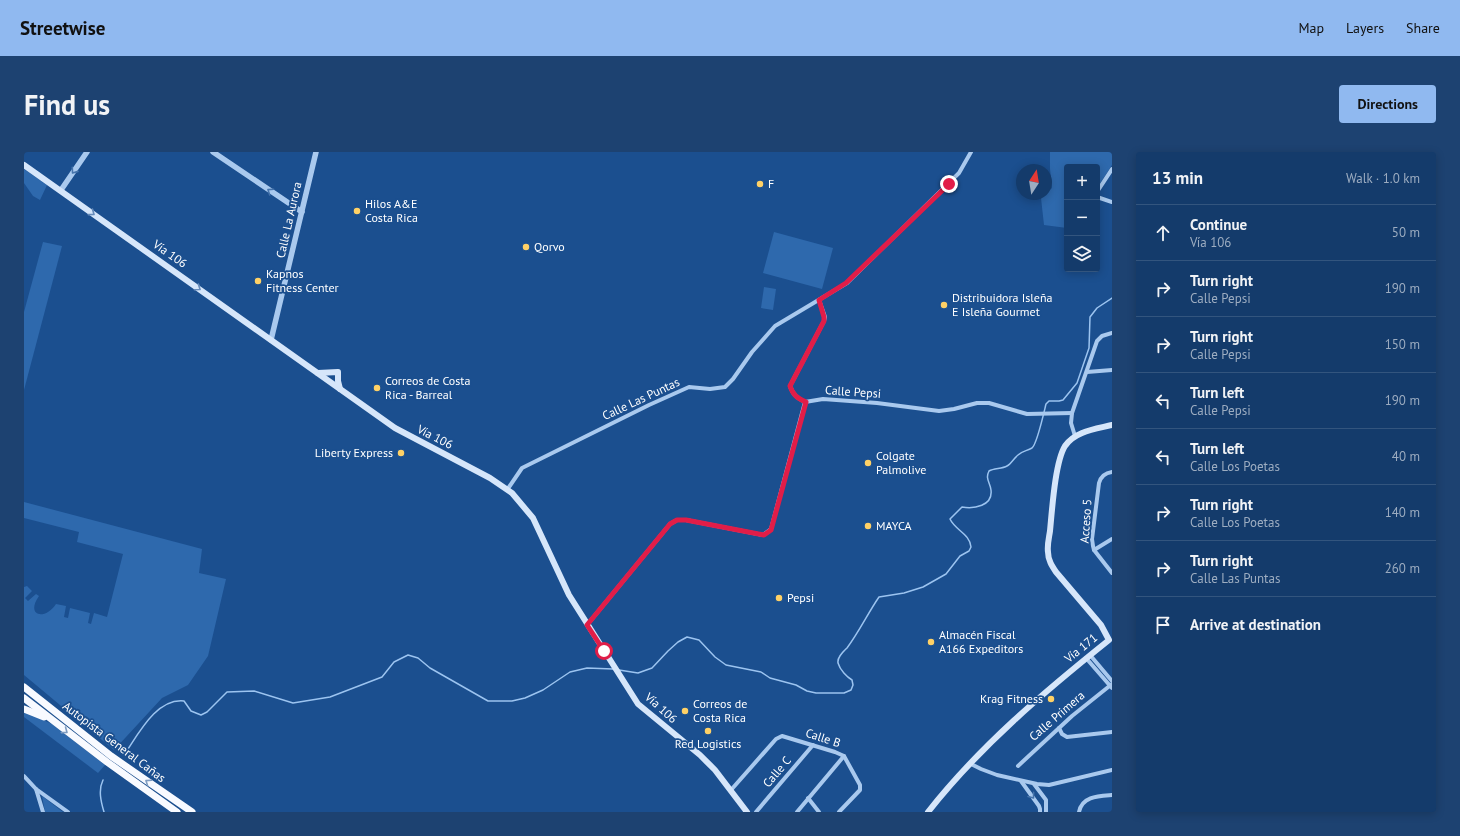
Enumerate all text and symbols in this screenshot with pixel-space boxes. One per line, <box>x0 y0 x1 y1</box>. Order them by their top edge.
text: Streetwise <box>20 16 105 40</box>
text: Map <box>1298 19 1324 37</box>
text: Layers <box>1346 19 1384 37</box>
text: Share <box>1406 19 1440 37</box>
button: Directions <box>1339 85 1436 123</box>
text: Find us <box>24 86 110 123</box>
north arrow <box>1016 164 1052 200</box>
map controls <box>1064 164 1100 272</box>
button: + <box>1064 164 1100 200</box>
one-way arrow <box>71 167 79 174</box>
text: 13 min <box>1152 167 1203 189</box>
text: Walk · 1.0 km <box>1346 170 1420 187</box>
route end <box>940 175 958 193</box>
place label: F <box>768 176 774 191</box>
marker: F <box>755 179 765 189</box>
street label: Calle La Aurora <box>272 180 305 259</box>
one-way arrow <box>267 188 274 195</box>
place label: Hilos A&E Costa Rica <box>365 196 418 225</box>
button: − <box>1064 200 1100 236</box>
marker: Hilos A&E Costa Rica <box>352 206 362 216</box>
one-way arrow <box>88 208 95 215</box>
text: Continue <box>1190 215 1247 234</box>
icon: ahead <box>1152 222 1174 244</box>
text: 50 m <box>1392 224 1420 241</box>
text: Vía 106 <box>1190 234 1231 251</box>
street label: Vía 106 <box>149 236 190 271</box>
button: layers <box>1064 236 1100 272</box>
place label: Qorvo <box>534 239 565 254</box>
marker: Qorvo <box>521 242 531 252</box>
place label: Kapnos Fitness Center <box>266 266 339 295</box>
text: Turn right <box>1190 271 1253 290</box>
marker: Kapnos Fitness Center <box>253 276 263 286</box>
icon: right <box>1152 278 1174 300</box>
text: 190 m <box>1385 280 1420 297</box>
one-way arrow <box>194 283 201 290</box>
place label: Distribuidora Isleña E Isleña Gourmet <box>952 290 1052 319</box>
text: Calle Pepsi <box>1190 290 1251 307</box>
marker: Distribuidora Isleña E Isleña Gourmet <box>939 300 949 310</box>
text: Turn right <box>1190 327 1253 346</box>
icon: right <box>1152 334 1174 356</box>
text: 150 m <box>1385 336 1420 353</box>
text: Calle Pepsi <box>1190 346 1251 363</box>
place label: Correos de Costa Rica - Barreal <box>385 373 470 402</box>
street label: Calle Las Puntas <box>600 374 682 423</box>
street label: Calle Pepsi <box>825 382 882 401</box>
marker: Correos de Costa Rica - Barreal <box>372 383 382 393</box>
text: Turn left <box>1190 383 1244 402</box>
icon: left <box>1152 390 1174 412</box>
text: 190 m <box>1385 392 1420 409</box>
text: Calle Pepsi <box>1190 402 1251 419</box>
street label: Vía 106 <box>414 421 456 452</box>
text: Turn left <box>1190 439 1244 458</box>
place label: Liberty Express <box>315 445 393 460</box>
icon: left <box>1152 446 1174 468</box>
marker: Liberty Express <box>396 448 406 458</box>
place label: Colgate Palmolive <box>876 448 926 477</box>
text: 40 m <box>1392 448 1420 465</box>
marker: Colgate Palmolive <box>863 458 873 468</box>
text: Calle Los Poetas <box>1190 458 1280 475</box>
text: Turn right <box>1190 495 1253 514</box>
street label: Acceso 5 <box>1076 498 1095 544</box>
icon: right <box>1152 502 1174 524</box>
text: 140 m <box>1385 504 1420 521</box>
text: Calle Los Poetas <box>1190 514 1280 531</box>
place label: MAYCA <box>876 518 911 533</box>
marker: MAYCA <box>863 521 873 531</box>
text: Turn right <box>1190 551 1253 570</box>
icon: right <box>1152 558 1174 580</box>
text: 260 m <box>1385 560 1420 577</box>
text: Calle Las Puntas <box>1190 570 1280 587</box>
place label: Pepsi <box>787 590 814 605</box>
marker: Pepsi <box>774 593 784 603</box>
icon: arrive <box>1152 614 1174 636</box>
text: Arrive at destination <box>1190 615 1321 634</box>
place label: Almacén Fiscal A166 Expeditors <box>939 627 1023 656</box>
street label: Vía 171 <box>1060 630 1100 666</box>
marker: Almacén Fiscal A166 Expeditors <box>926 637 936 647</box>
route start <box>595 642 613 660</box>
street label: Calle Primera <box>1026 688 1087 744</box>
street label: Vía 106 <box>641 689 681 726</box>
place label: Krag Fitness <box>980 691 1043 706</box>
marker: Krag Fitness <box>1046 694 1056 704</box>
place label: Correos de Costa Rica <box>693 696 747 725</box>
street label: Autopista General Cañas <box>60 698 169 785</box>
marker: Correos de Costa Rica <box>680 706 690 716</box>
street label: Calle B <box>804 725 843 750</box>
one-way arrow <box>61 726 68 733</box>
marker: Red Logistics <box>703 726 713 736</box>
place label: Red Logistics <box>675 736 741 751</box>
street label: Calle C <box>759 753 794 790</box>
one-way arrow <box>145 779 152 787</box>
one-way arrow <box>1027 792 1035 799</box>

